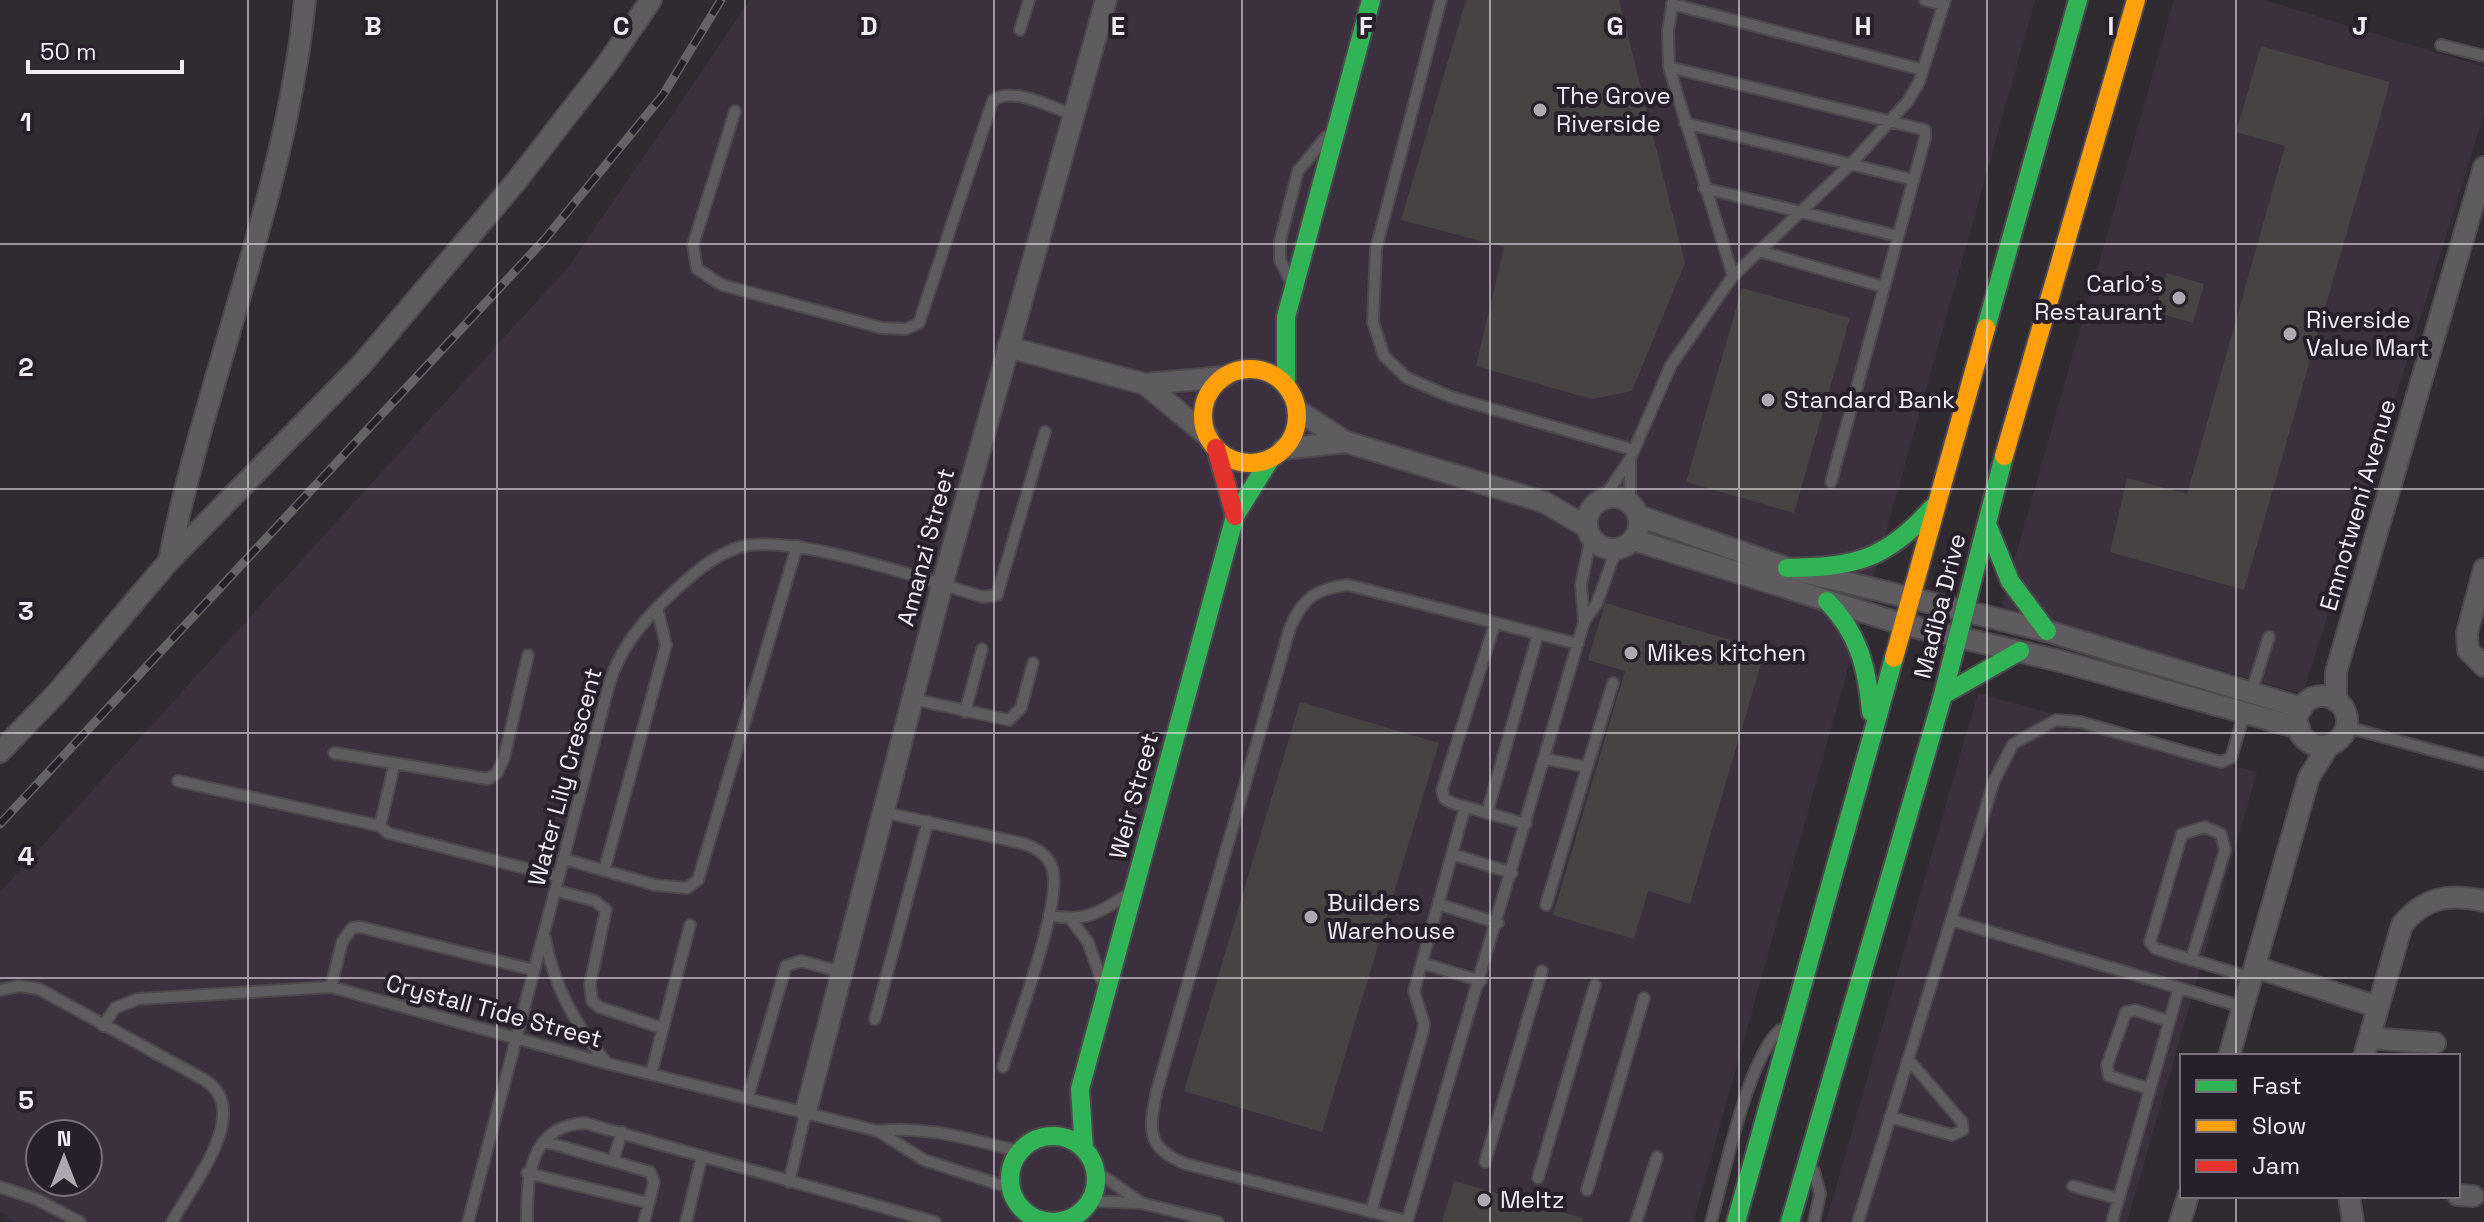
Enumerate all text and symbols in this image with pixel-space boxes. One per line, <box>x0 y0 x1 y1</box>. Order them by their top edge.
text: B <box>364 9 382 43</box>
text: C <box>613 9 629 43</box>
text: D <box>860 9 878 43</box>
text: E <box>1111 9 1125 43</box>
text: F <box>1359 9 1373 43</box>
text: G <box>1606 9 1624 43</box>
text: H <box>1854 9 1872 43</box>
text: I <box>2108 9 2114 43</box>
text: J <box>2352 9 2368 43</box>
scale bar <box>28 24 182 74</box>
text: 50 m <box>40 36 97 67</box>
place label: The Grove Riverside <box>1556 80 1671 139</box>
marker: The Grove Riverside <box>1531 101 1549 119</box>
text: 1 <box>20 105 32 139</box>
place label: Carlo's Restaurant <box>2034 268 2163 327</box>
marker: Carlo's Restaurant <box>2170 289 2188 307</box>
place label: Riverside Value Mart <box>2306 304 2429 363</box>
marker: Riverside Value Mart <box>2281 325 2299 343</box>
text: 2 <box>18 350 34 384</box>
place label: Standard Bank <box>1784 384 1955 415</box>
marker: Standard Bank <box>1759 391 1777 409</box>
street label: Emnotweni Avenue <box>2312 395 2403 614</box>
street label: Amanzi Street <box>890 465 961 629</box>
street label: Madiba Drive <box>1907 530 1973 682</box>
text: 3 <box>18 594 34 628</box>
place label: Mikes kitchen <box>1647 637 1806 668</box>
marker: Mikes kitchen <box>1622 644 1640 662</box>
street label: Water Lily Crescent <box>521 664 609 889</box>
street label: Weir Street <box>1102 729 1165 862</box>
text: 4 <box>18 839 34 873</box>
place label: Builders Warehouse <box>1327 887 1455 946</box>
marker: Builders Warehouse <box>1302 908 1320 926</box>
street label: Crystall Tide Street <box>383 967 606 1054</box>
legend <box>2180 1054 2460 1198</box>
text: Fast <box>2252 1070 2302 1101</box>
text: 5 <box>18 1083 34 1117</box>
text: Slow <box>2252 1110 2306 1141</box>
north arrow <box>24 1118 104 1198</box>
text: N <box>57 1124 71 1152</box>
text: Jam <box>2252 1150 2300 1181</box>
place label: Meltz <box>1500 1184 1564 1215</box>
marker: Meltz <box>1475 1191 1493 1209</box>

